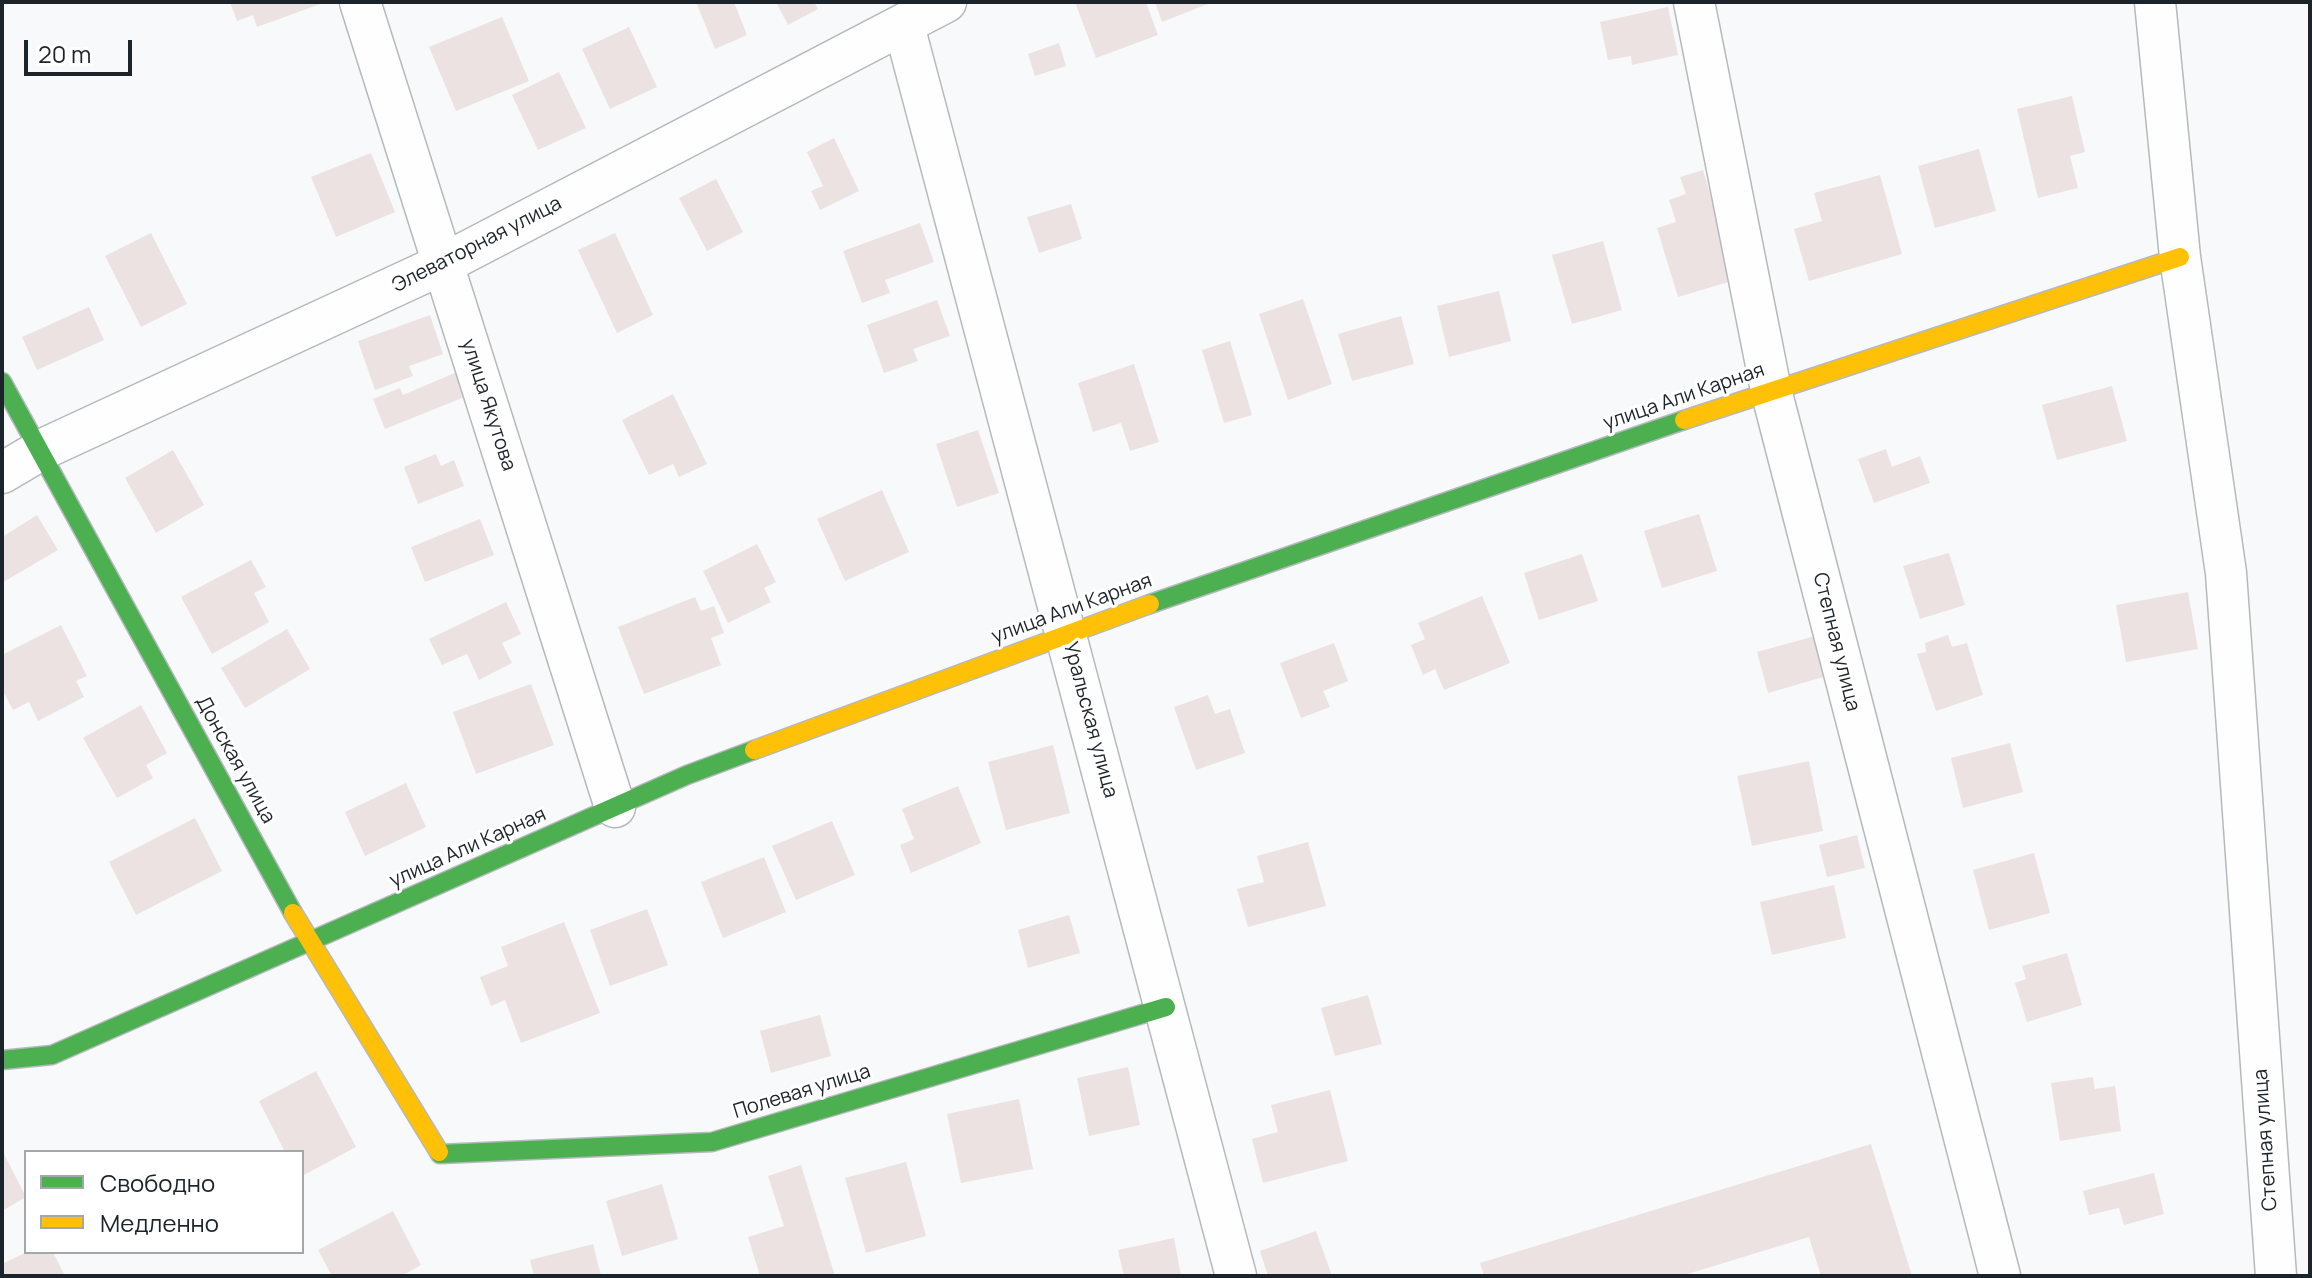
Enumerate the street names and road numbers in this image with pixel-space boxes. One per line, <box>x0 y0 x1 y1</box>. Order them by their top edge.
street label: Элеваторная улица <box>388 192 566 298</box>
street label: улица Якутова <box>455 336 521 474</box>
street label: улица Али Карная <box>1600 358 1768 436</box>
street label: улица Али Карная <box>989 569 1155 649</box>
street label: Степная улица <box>1807 570 1865 714</box>
street label: Уральская улица <box>1058 639 1122 801</box>
street label: Донская улица <box>190 692 280 828</box>
street label: улица Али Карная <box>386 803 550 893</box>
street label: Полевая улица <box>730 1060 874 1124</box>
street label: Степная улица <box>2249 1068 2283 1212</box>

